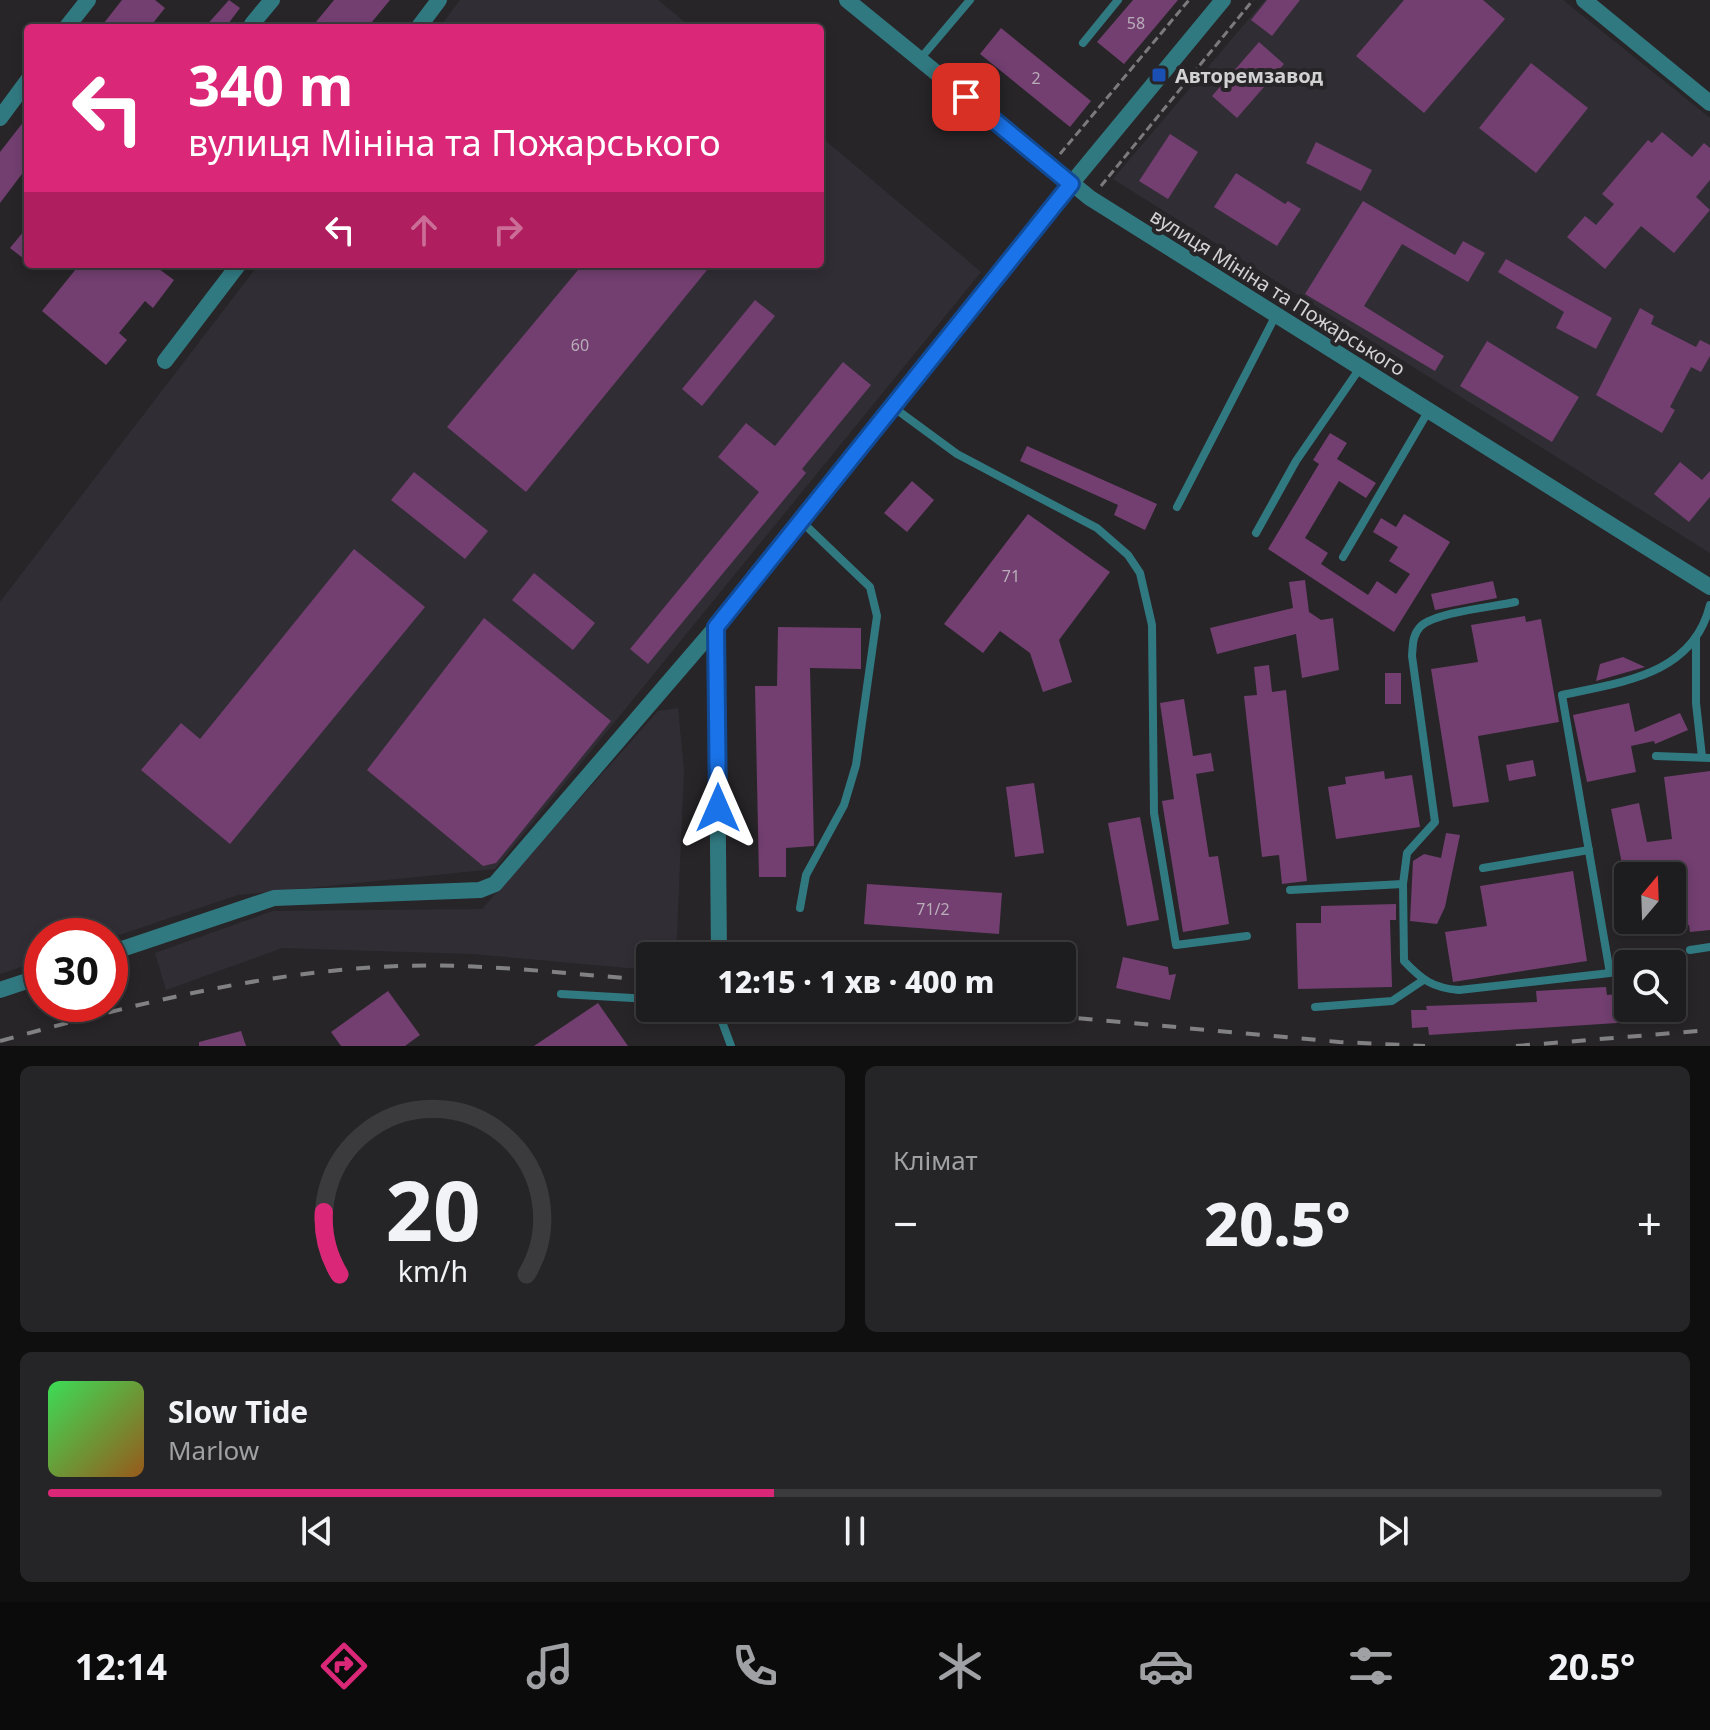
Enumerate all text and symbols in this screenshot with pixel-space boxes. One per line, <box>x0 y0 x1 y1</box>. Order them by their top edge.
house number: 58 <box>1127 12 1145 34</box>
text: 340 m <box>188 46 353 122</box>
icon: left <box>56 56 160 160</box>
place label: Авторемзавод <box>1175 62 1323 89</box>
pin <box>932 63 1000 131</box>
marker: Авторемзавод <box>1150 66 1168 84</box>
house number: 2 <box>1031 67 1041 89</box>
icon: arrive <box>944 75 988 119</box>
text: вулиця Мініна та Пожарського <box>188 118 721 167</box>
street label: вулиця Мініна та Пожарського <box>1145 202 1411 382</box>
icon: left <box>318 208 362 252</box>
icon: ahead <box>402 208 446 252</box>
icon: right <box>486 208 530 252</box>
house number: 60 <box>571 334 589 356</box>
house number: 71 <box>1002 565 1020 587</box>
position arrow <box>676 766 760 850</box>
north arrow <box>1614 862 1686 934</box>
map controls <box>1614 862 1686 1022</box>
house number: 71/2 <box>916 898 950 920</box>
speed limit sign: 30 <box>24 918 128 1022</box>
button: search <box>1614 950 1686 1022</box>
text: 12:15 · 1 хв · 400 m <box>718 961 994 1002</box>
text: Клімат <box>893 1142 977 1178</box>
text: 20 <box>385 1152 480 1265</box>
text: 20.5° <box>1204 1182 1351 1264</box>
text: − <box>893 1193 918 1253</box>
text: + <box>1637 1193 1662 1253</box>
text: km/h <box>397 1251 468 1290</box>
text: Slow Tide <box>168 1391 308 1432</box>
text: Marlow <box>168 1432 259 1468</box>
icon: previous <box>295 1509 339 1553</box>
icon: pause <box>833 1509 877 1553</box>
icon: next <box>1371 1509 1415 1553</box>
icon: directions <box>316 1638 372 1694</box>
icon: music <box>522 1638 578 1694</box>
icon: phone <box>727 1638 783 1694</box>
icon: climate <box>932 1638 988 1694</box>
icon: car <box>1138 1638 1194 1694</box>
icon: filters <box>1343 1638 1399 1694</box>
text: 12:14 <box>75 1642 167 1691</box>
text: 20.5° <box>1548 1642 1635 1691</box>

